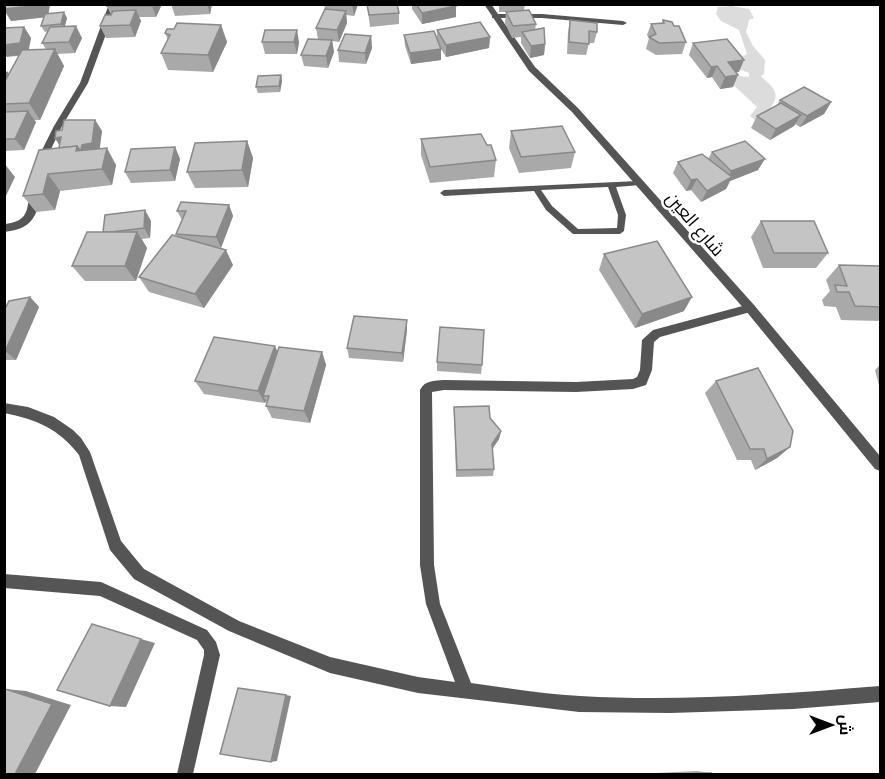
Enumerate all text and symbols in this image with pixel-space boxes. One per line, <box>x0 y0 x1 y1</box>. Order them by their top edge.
street label: شارع العين <box>660 187 730 261</box>
north arrow <box>801 695 861 755</box>
text: ش <box>836 715 856 735</box>

